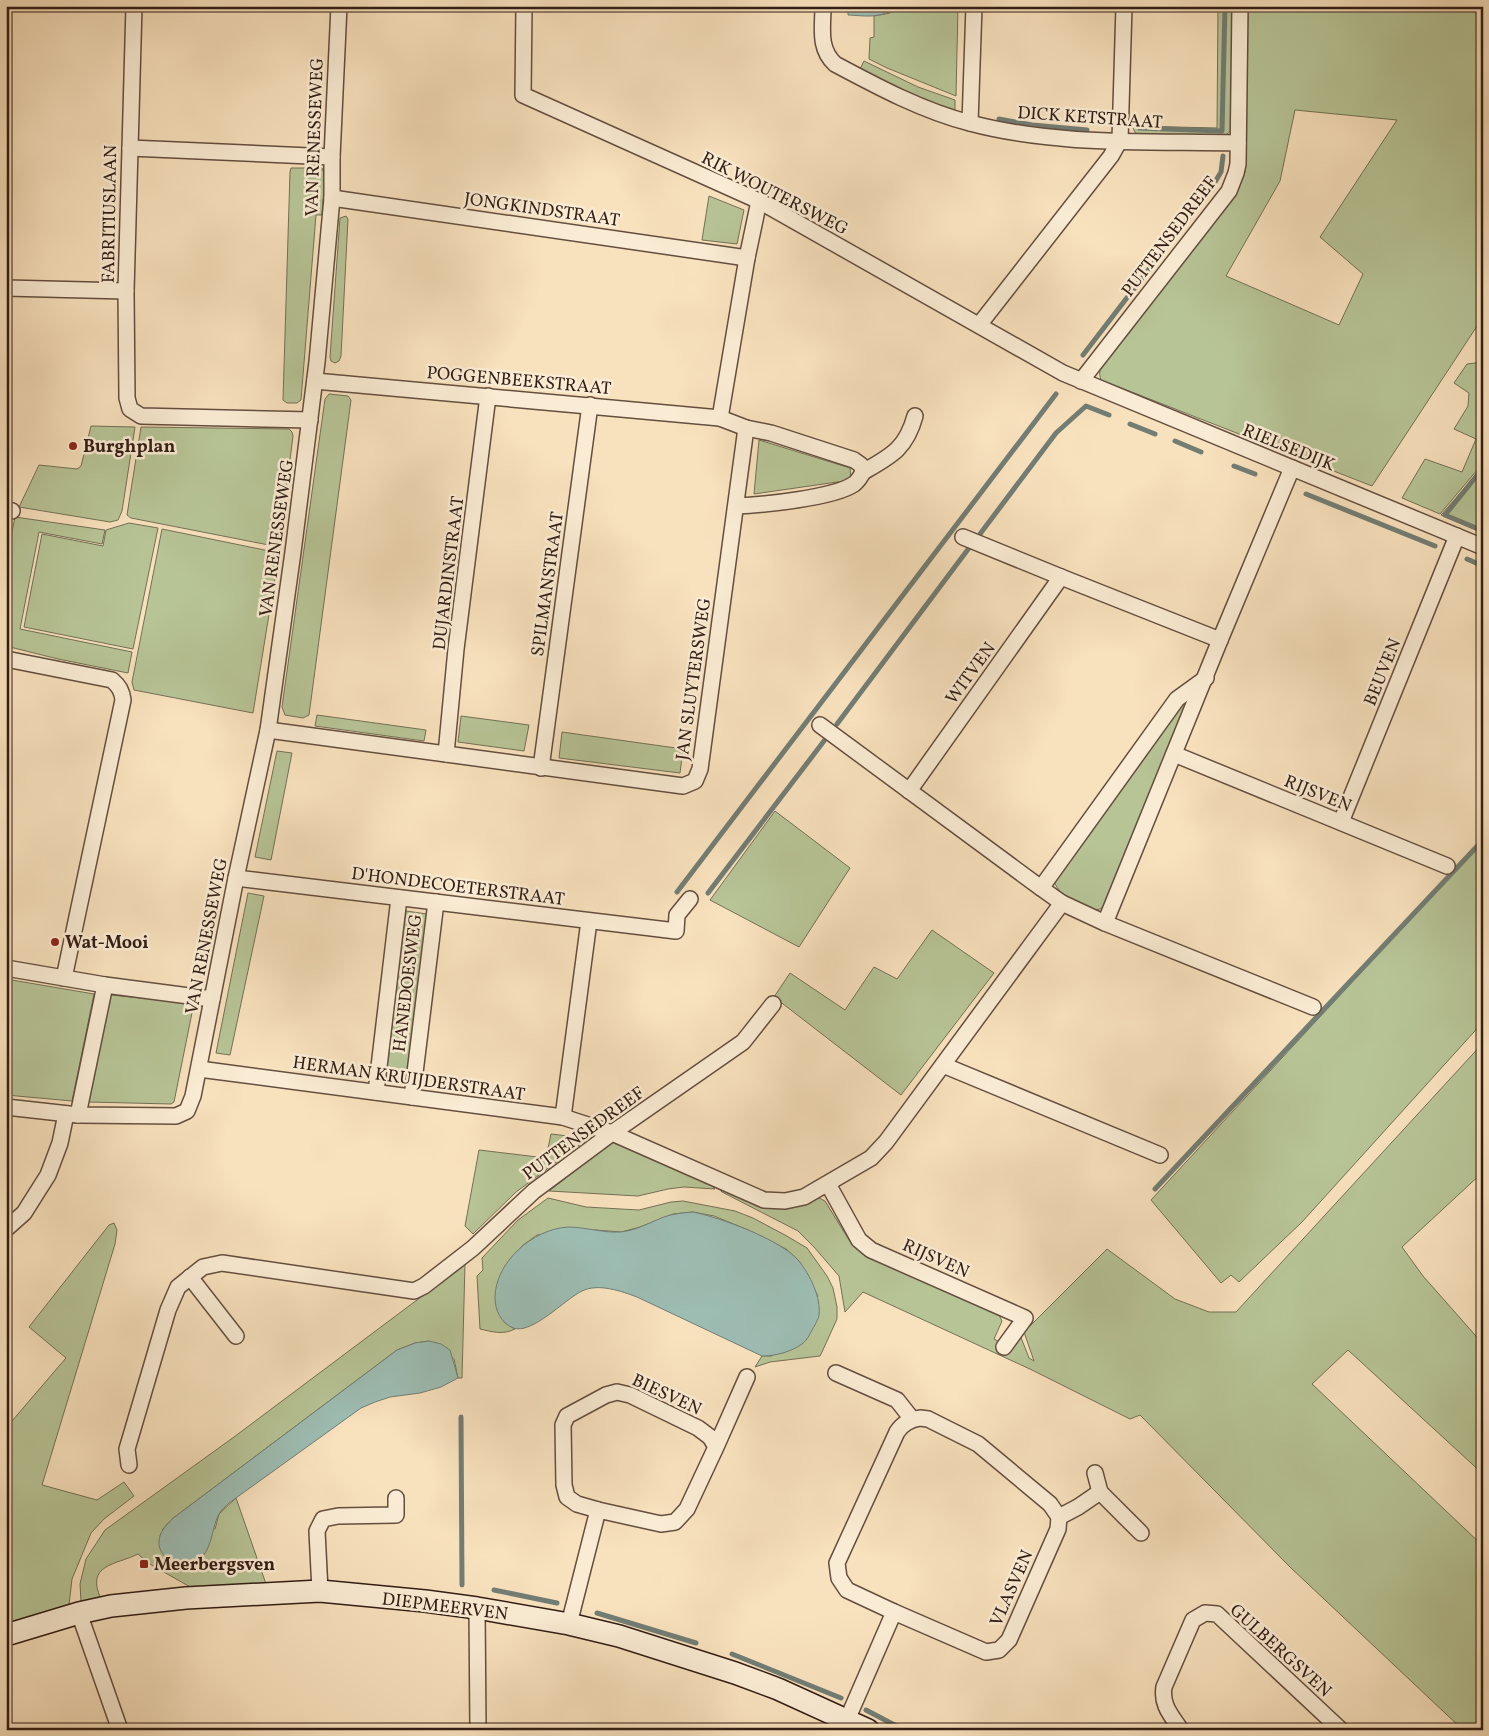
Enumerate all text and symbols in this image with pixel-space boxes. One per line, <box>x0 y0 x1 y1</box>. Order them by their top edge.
street label: VAN RENESSEWEG <box>300 57 331 217</box>
street label: DICK KETSTRAAT <box>1016 101 1164 136</box>
street label: FABRITIUSLAAN <box>97 145 124 283</box>
street label: RIK WOUTERSWEG <box>697 146 852 242</box>
street label: PUTTENSEDREEF <box>1116 171 1224 302</box>
street label: JONGKINDSTRAAT <box>462 187 622 234</box>
street label: POGGENBEEKSTRAAT <box>425 361 613 402</box>
street label: RIELSEDIJK <box>1238 418 1339 478</box>
place label: Burghplan <box>83 435 175 460</box>
marker: Burghplan <box>67 440 79 452</box>
street label: VAN RENESSEWEG <box>254 458 301 619</box>
street label: DUJARDINSTRAAT <box>428 494 471 652</box>
street label: SPILMANSTRAAT <box>526 510 571 658</box>
street label: JAN SLUYTERSWEG <box>671 596 718 762</box>
street label: BEUVEN <box>1359 635 1408 710</box>
street label: WITVEN <box>940 638 1002 710</box>
street label: RIJSVEN <box>1280 770 1355 819</box>
street label: VAN RENESSEWEG <box>180 856 235 1017</box>
street label: D'HONDECOETERSTRAAT <box>350 862 566 913</box>
street label: HANEDOESWEG <box>388 913 429 1054</box>
place label: Wat-Mooi <box>65 931 149 956</box>
marker: Wat-Mooi <box>49 936 61 948</box>
street label: HERMAN KRUIJDERSTRAAT <box>291 1051 527 1108</box>
street label: PUTTENSEDREEF <box>518 1081 650 1187</box>
street label: RIJSVEN <box>898 1234 973 1285</box>
street label: BIESVEN <box>627 1368 705 1422</box>
street label: VLASVEN <box>984 1546 1040 1631</box>
place label: Meerbergsven <box>154 1553 275 1578</box>
marker: Meerbergsven <box>138 1558 150 1570</box>
street label: DIEPMEERVEN <box>380 1587 509 1628</box>
street label: GULBERGSVEN <box>1224 1599 1336 1704</box>

